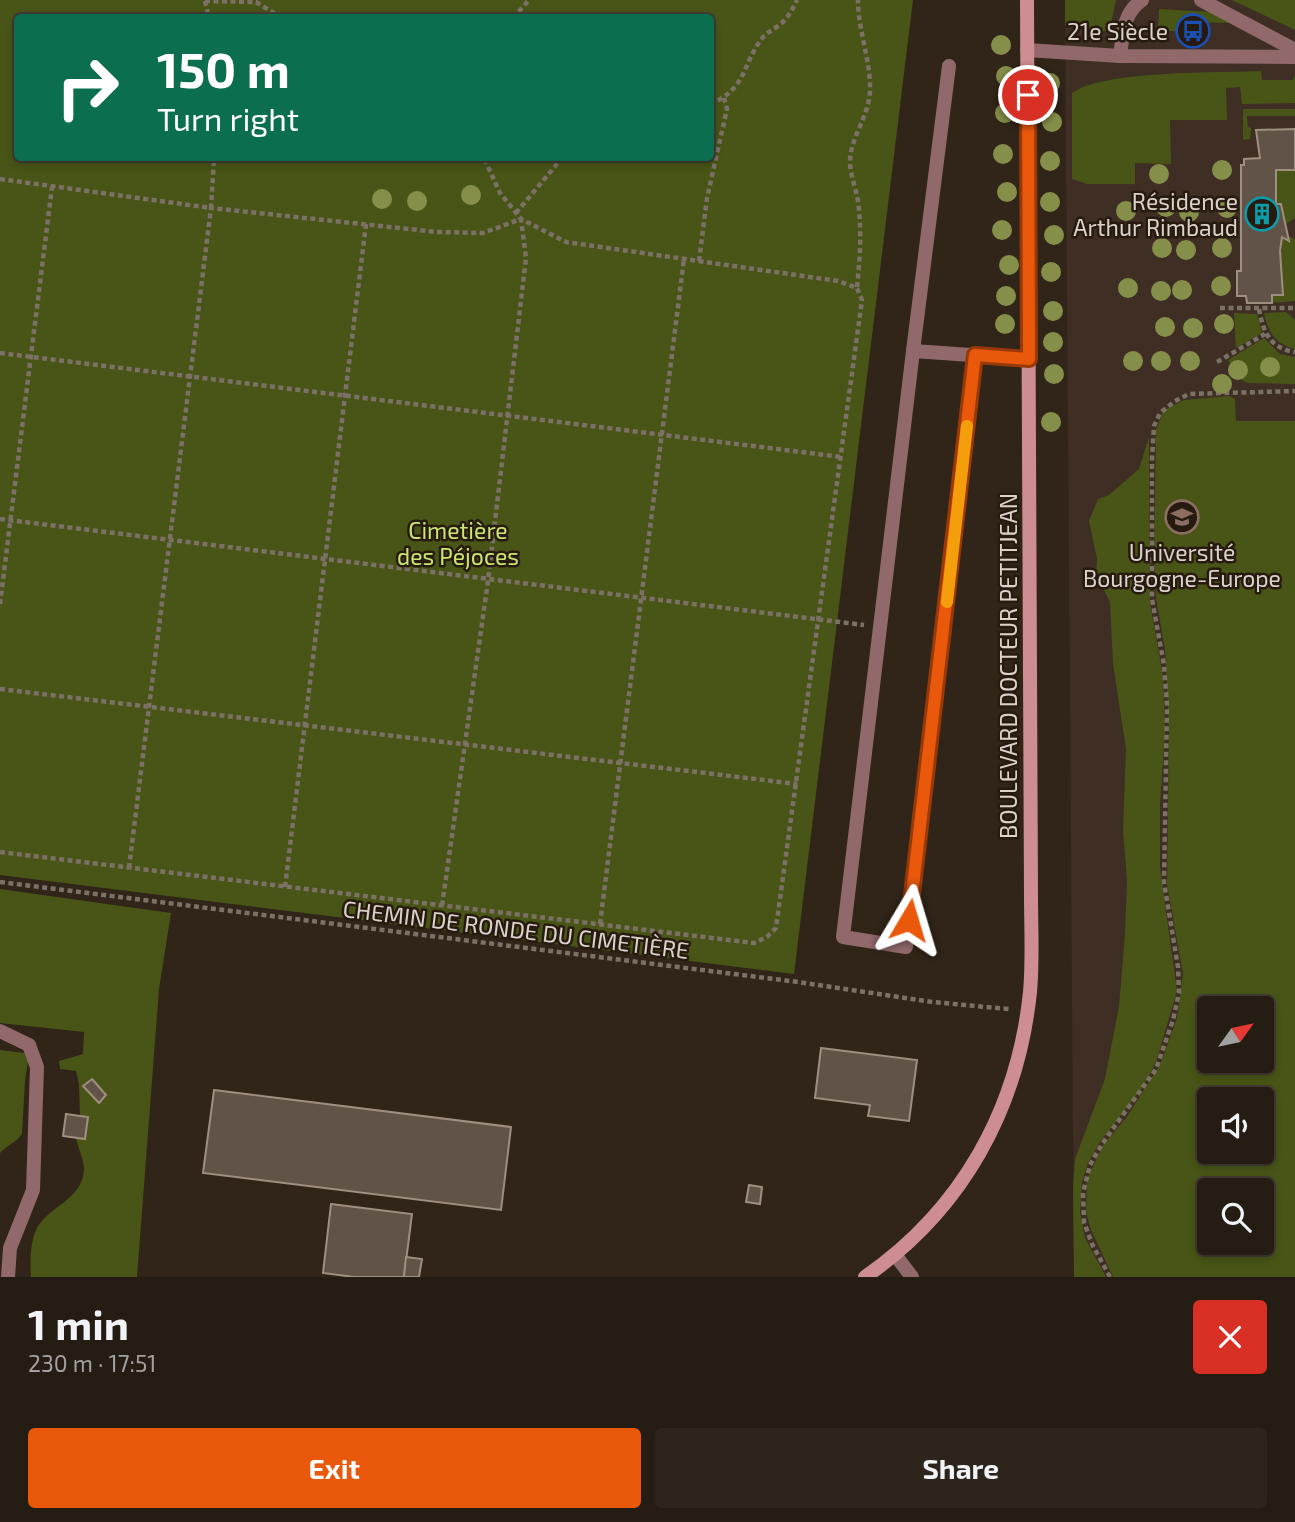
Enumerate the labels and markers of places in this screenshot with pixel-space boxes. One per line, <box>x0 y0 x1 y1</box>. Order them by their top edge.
bus stop icon: 21e Siècle <box>1174 12 1212 50</box>
place label: 21e Siècle <box>1067 17 1168 45</box>
pin <box>998 65 1058 125</box>
place label: Résidence Arthur Rimbaud <box>1073 187 1238 241</box>
building icon: Résidence Arthur Rimbaud <box>1243 195 1281 233</box>
school or university icon: Université Bourgogne-Europe <box>1163 498 1201 536</box>
place label: Université Bourgogne-Europe <box>1083 538 1281 592</box>

